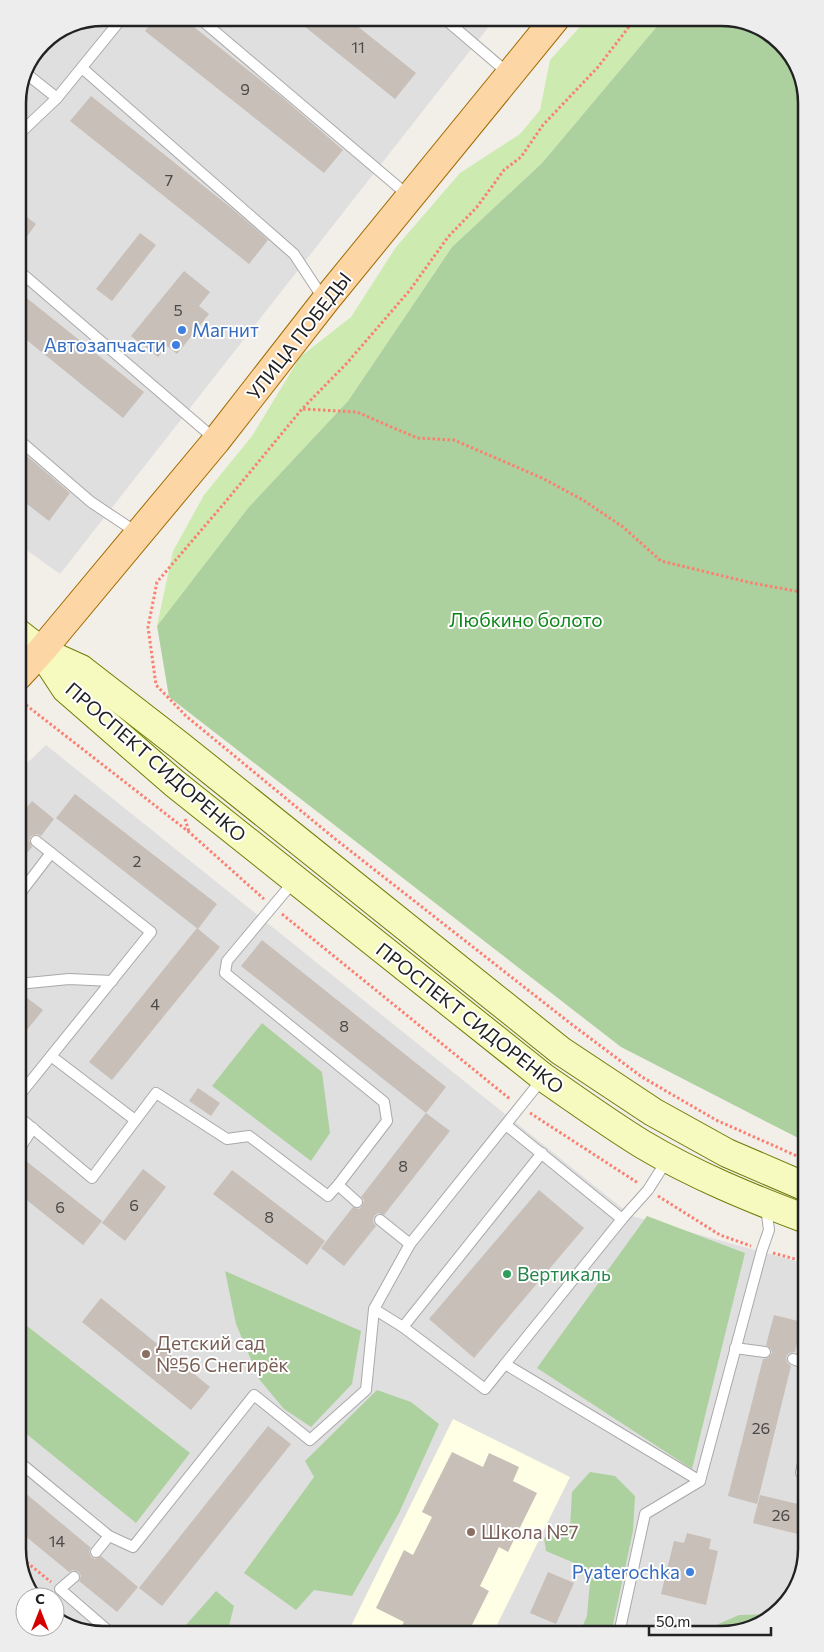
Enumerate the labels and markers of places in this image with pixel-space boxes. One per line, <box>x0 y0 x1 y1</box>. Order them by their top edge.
place label: Магнит <box>192 318 259 341</box>
marker: Магнит <box>176 324 188 336</box>
place label: Автозапчасти <box>44 333 166 356</box>
marker: Автозапчасти <box>170 339 182 351</box>
place label: Вертикаль <box>517 1262 611 1285</box>
marker: Вертикаль <box>501 1268 513 1280</box>
place label: Детский сад №56 Снегирёк <box>156 1331 289 1376</box>
marker: Детский сад №56 Снегирёк <box>140 1348 152 1360</box>
place label: Школа №7 <box>481 1520 579 1543</box>
marker: Школа №7 <box>465 1526 477 1538</box>
place label: Pyaterochka <box>572 1560 680 1583</box>
marker: Pyaterochka <box>684 1566 696 1578</box>

